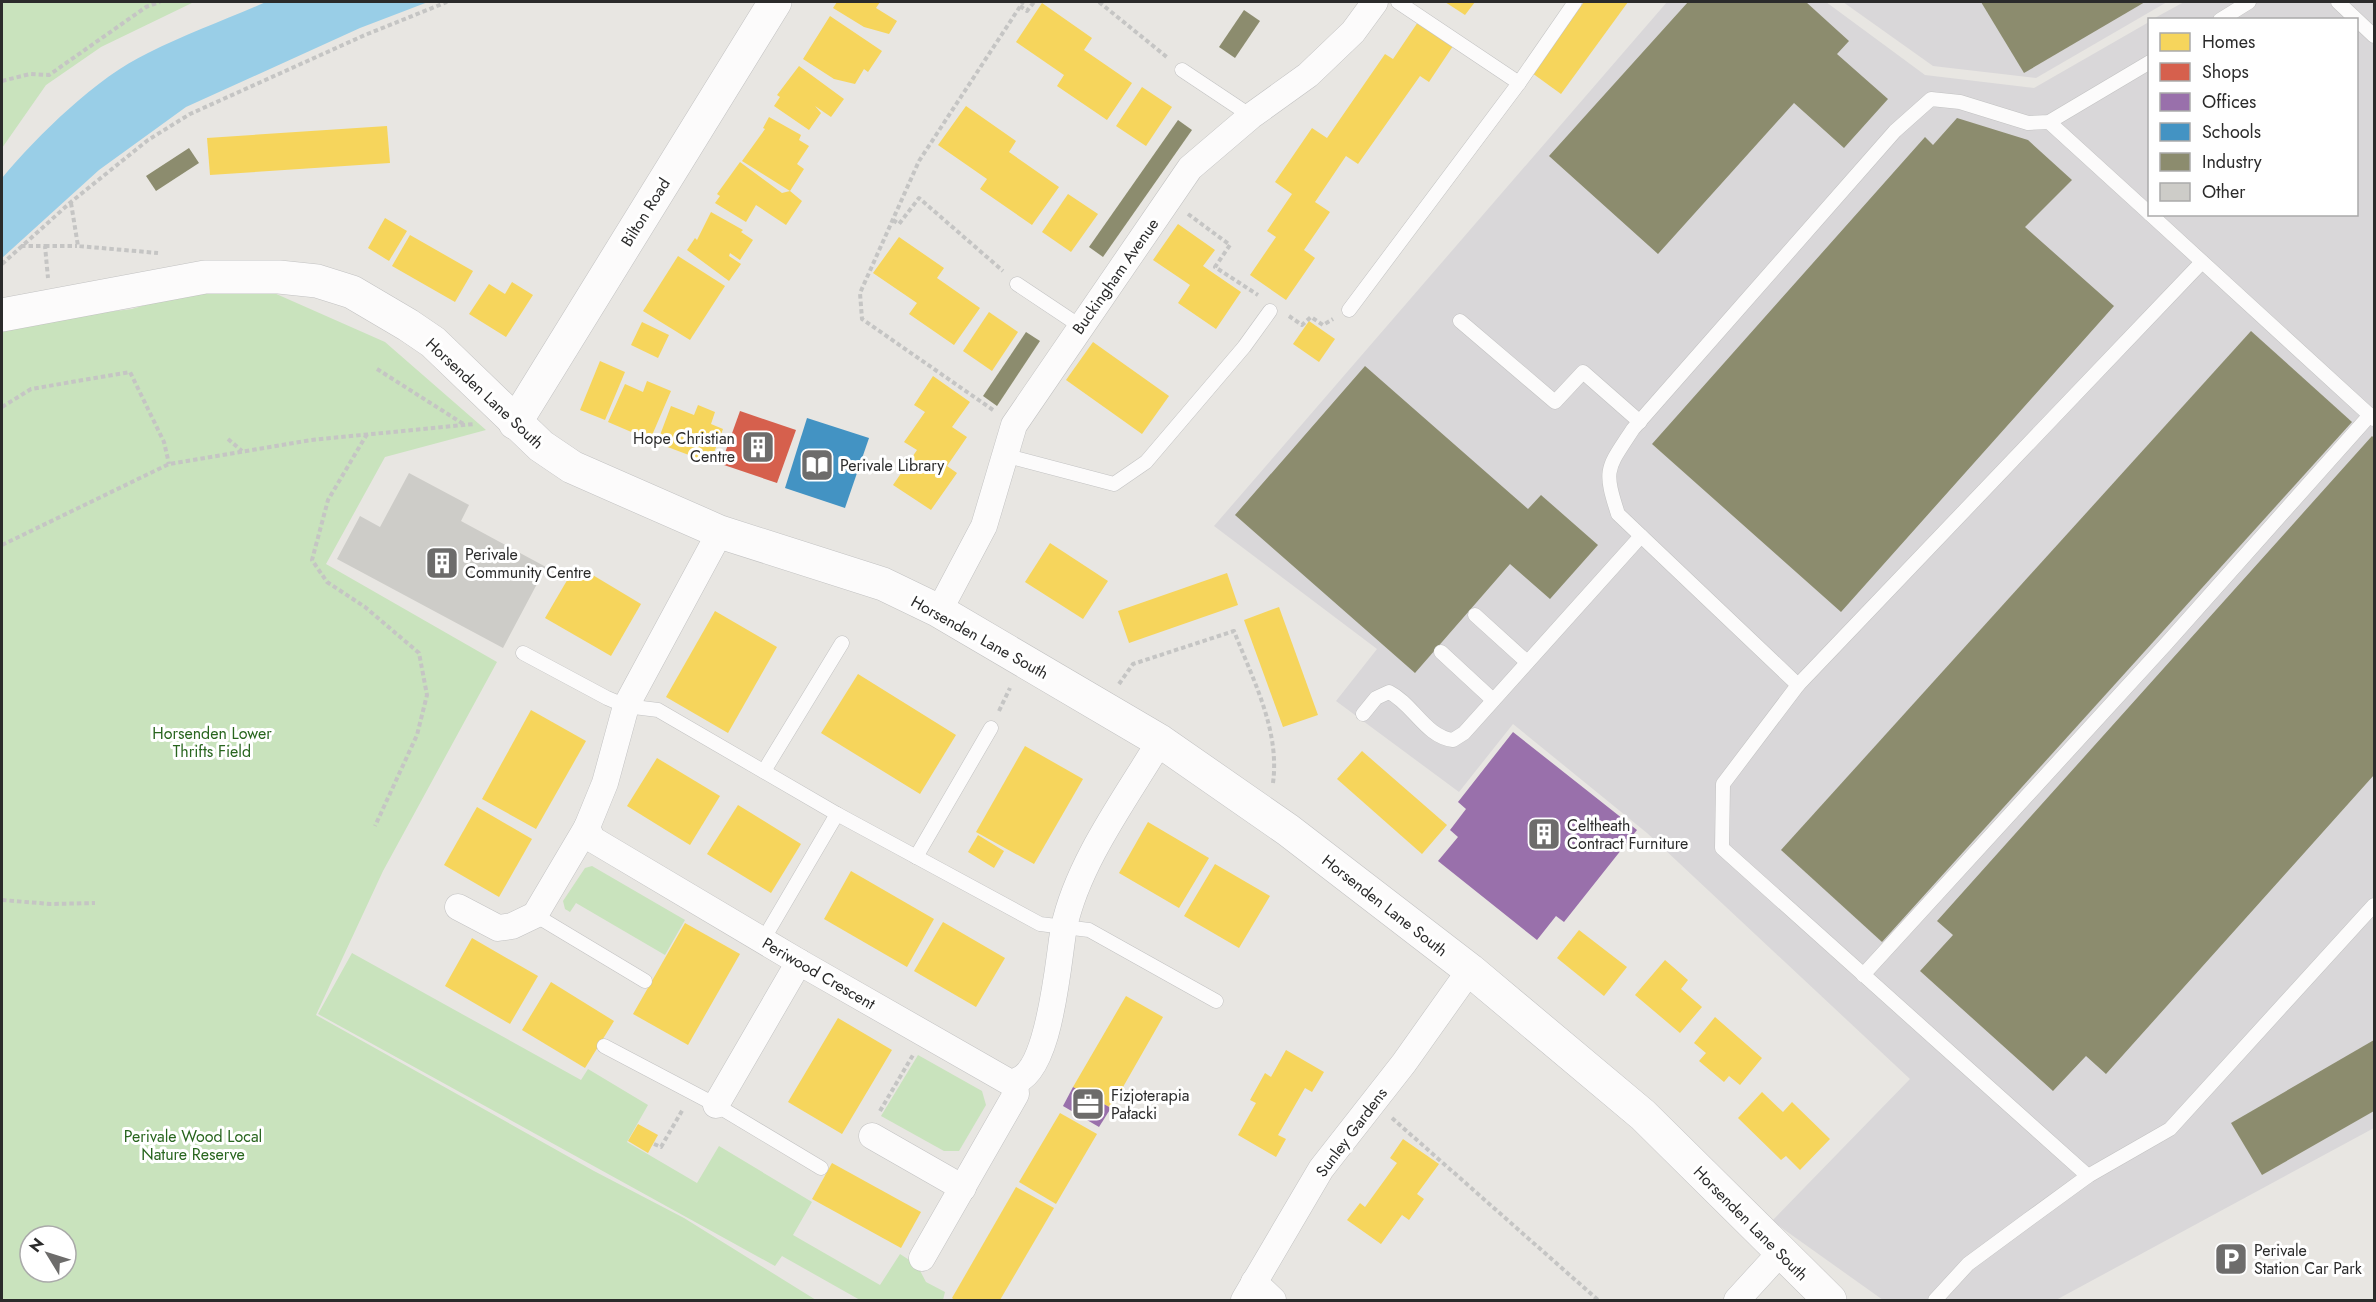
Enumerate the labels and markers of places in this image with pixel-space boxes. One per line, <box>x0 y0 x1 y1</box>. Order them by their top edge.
place label: Hope Christian Centre <box>633 427 735 468</box>
building icon: Hope Christian Centre <box>740 429 776 465</box>
library icon: Perivale Library <box>799 447 835 483</box>
place label: Perivale Library <box>840 454 945 477</box>
place label: Perivale Community Centre <box>465 543 591 584</box>
building icon: Perivale Community Centre <box>424 545 460 581</box>
place label: Celtheath Contract Furniture <box>1567 814 1688 855</box>
building icon: Celtheath Contract Furniture <box>1526 816 1562 852</box>
place label: Fizjoterapia Pałacki <box>1111 1084 1190 1125</box>
office icon: Fizjoterapia Pałacki <box>1070 1086 1106 1122</box>
place label: Perivale Station Car Park <box>2254 1239 2363 1280</box>
parking icon: Perivale Station Car Park <box>2213 1241 2249 1277</box>

